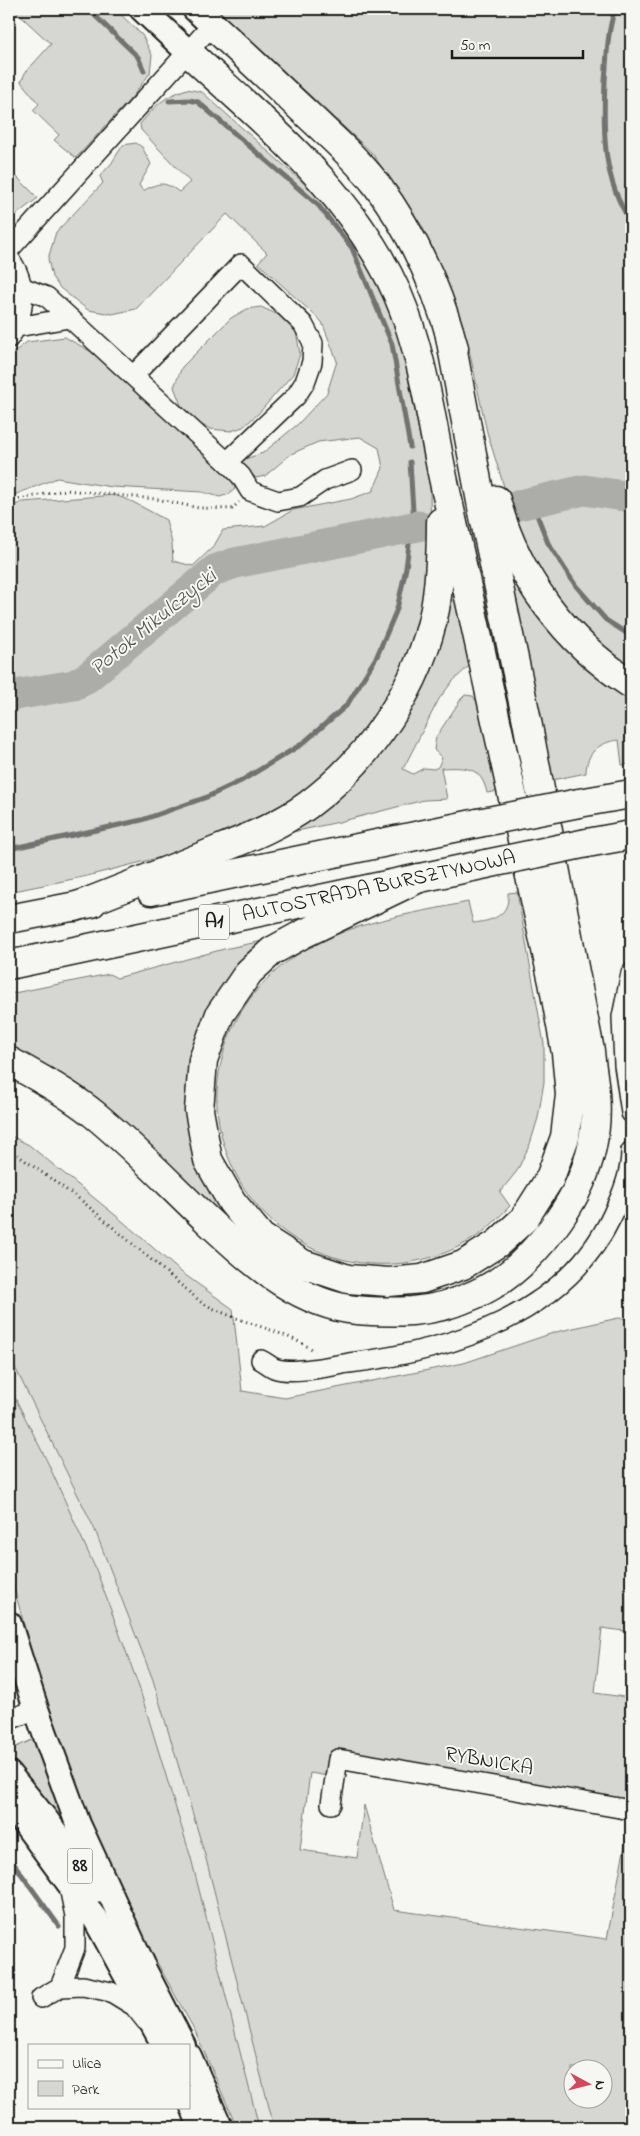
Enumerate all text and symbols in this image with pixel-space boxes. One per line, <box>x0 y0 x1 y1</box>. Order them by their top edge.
scale bar <box>452 28 584 60</box>
text: 50 m <box>460 35 491 57</box>
water label: Potok Mikulczycki <box>84 561 226 684</box>
street label: AUTOSTRADA BURSZTYNOWA <box>239 843 519 931</box>
road number: A1 <box>199 904 229 940</box>
street label: RYBNICKA <box>442 1739 536 1785</box>
road number: 88 <box>68 1848 92 1884</box>
legend <box>28 2044 190 2108</box>
text: Ulica <box>72 2053 101 2075</box>
north arrow <box>562 2058 612 2108</box>
text: Park <box>72 2079 100 2101</box>
text: N <box>588 2079 610 2091</box>

